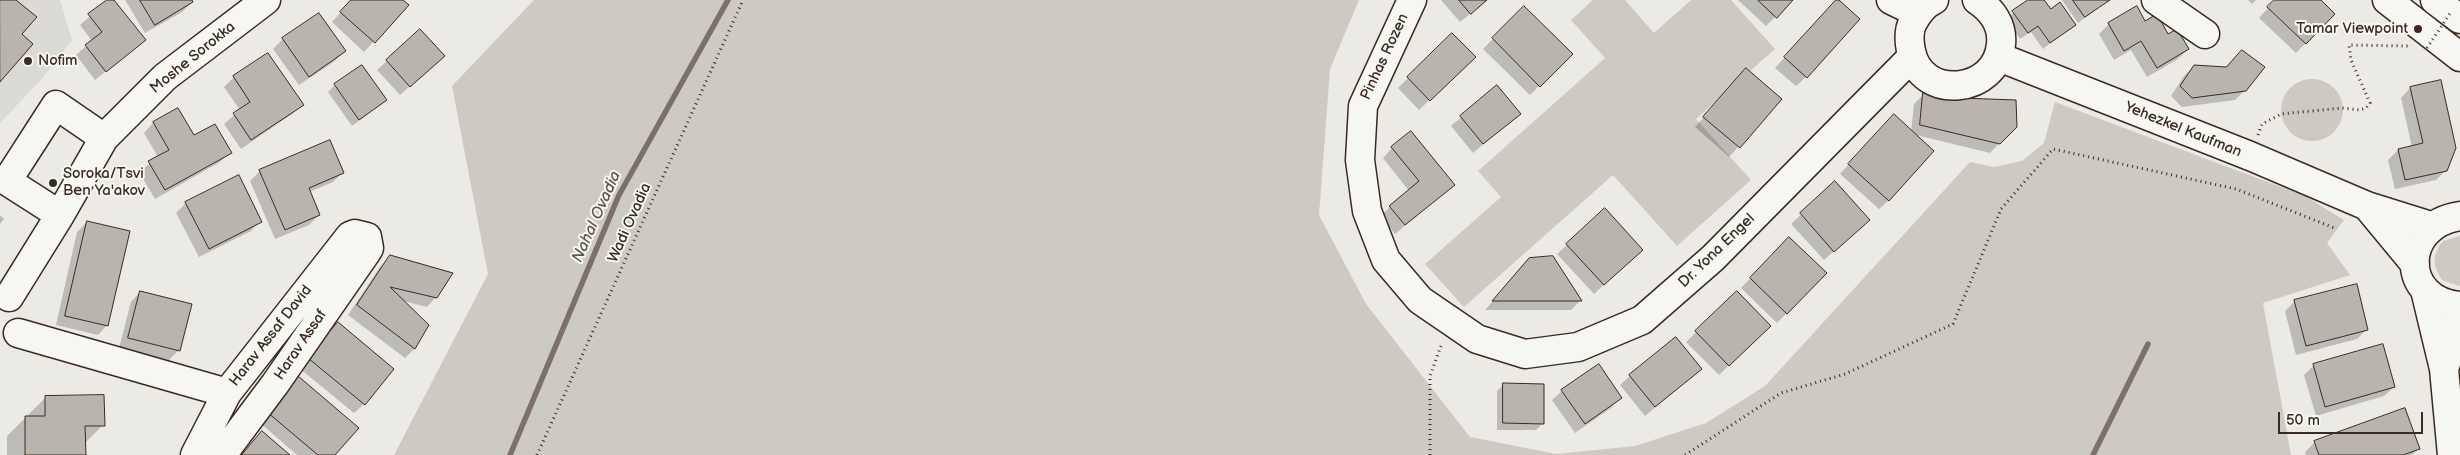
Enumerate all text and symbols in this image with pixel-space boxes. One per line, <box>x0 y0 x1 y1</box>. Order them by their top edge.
street label: Pinhas Rozen <box>1357 11 1413 103</box>
street label: Moshe Sorokka <box>147 18 239 98</box>
place label: Tamar Viewpoint <box>2296 20 2408 38</box>
marker: Tamar Viewpoint <box>2412 23 2424 35</box>
place label: Nofim <box>38 52 77 70</box>
marker: Nofim <box>22 55 34 67</box>
street label: Yehezkel Kaufman <box>2122 98 2244 162</box>
place label: Soroka/Tsvi Ben Ya'akov <box>63 165 145 200</box>
water label: Nahal Ovadia <box>568 168 626 266</box>
marker: Soroka/Tsvi Ben Ya'akov <box>47 177 59 189</box>
street label: Wadi Ovadia <box>604 181 656 265</box>
street label: Dr. Yona Engel <box>1675 210 1759 292</box>
street label: Harav Assaf David <box>226 282 316 390</box>
street label: Harav Assaf <box>271 306 331 384</box>
scale bar <box>2280 402 2425 434</box>
text: 50 m <box>2286 411 2320 430</box>

